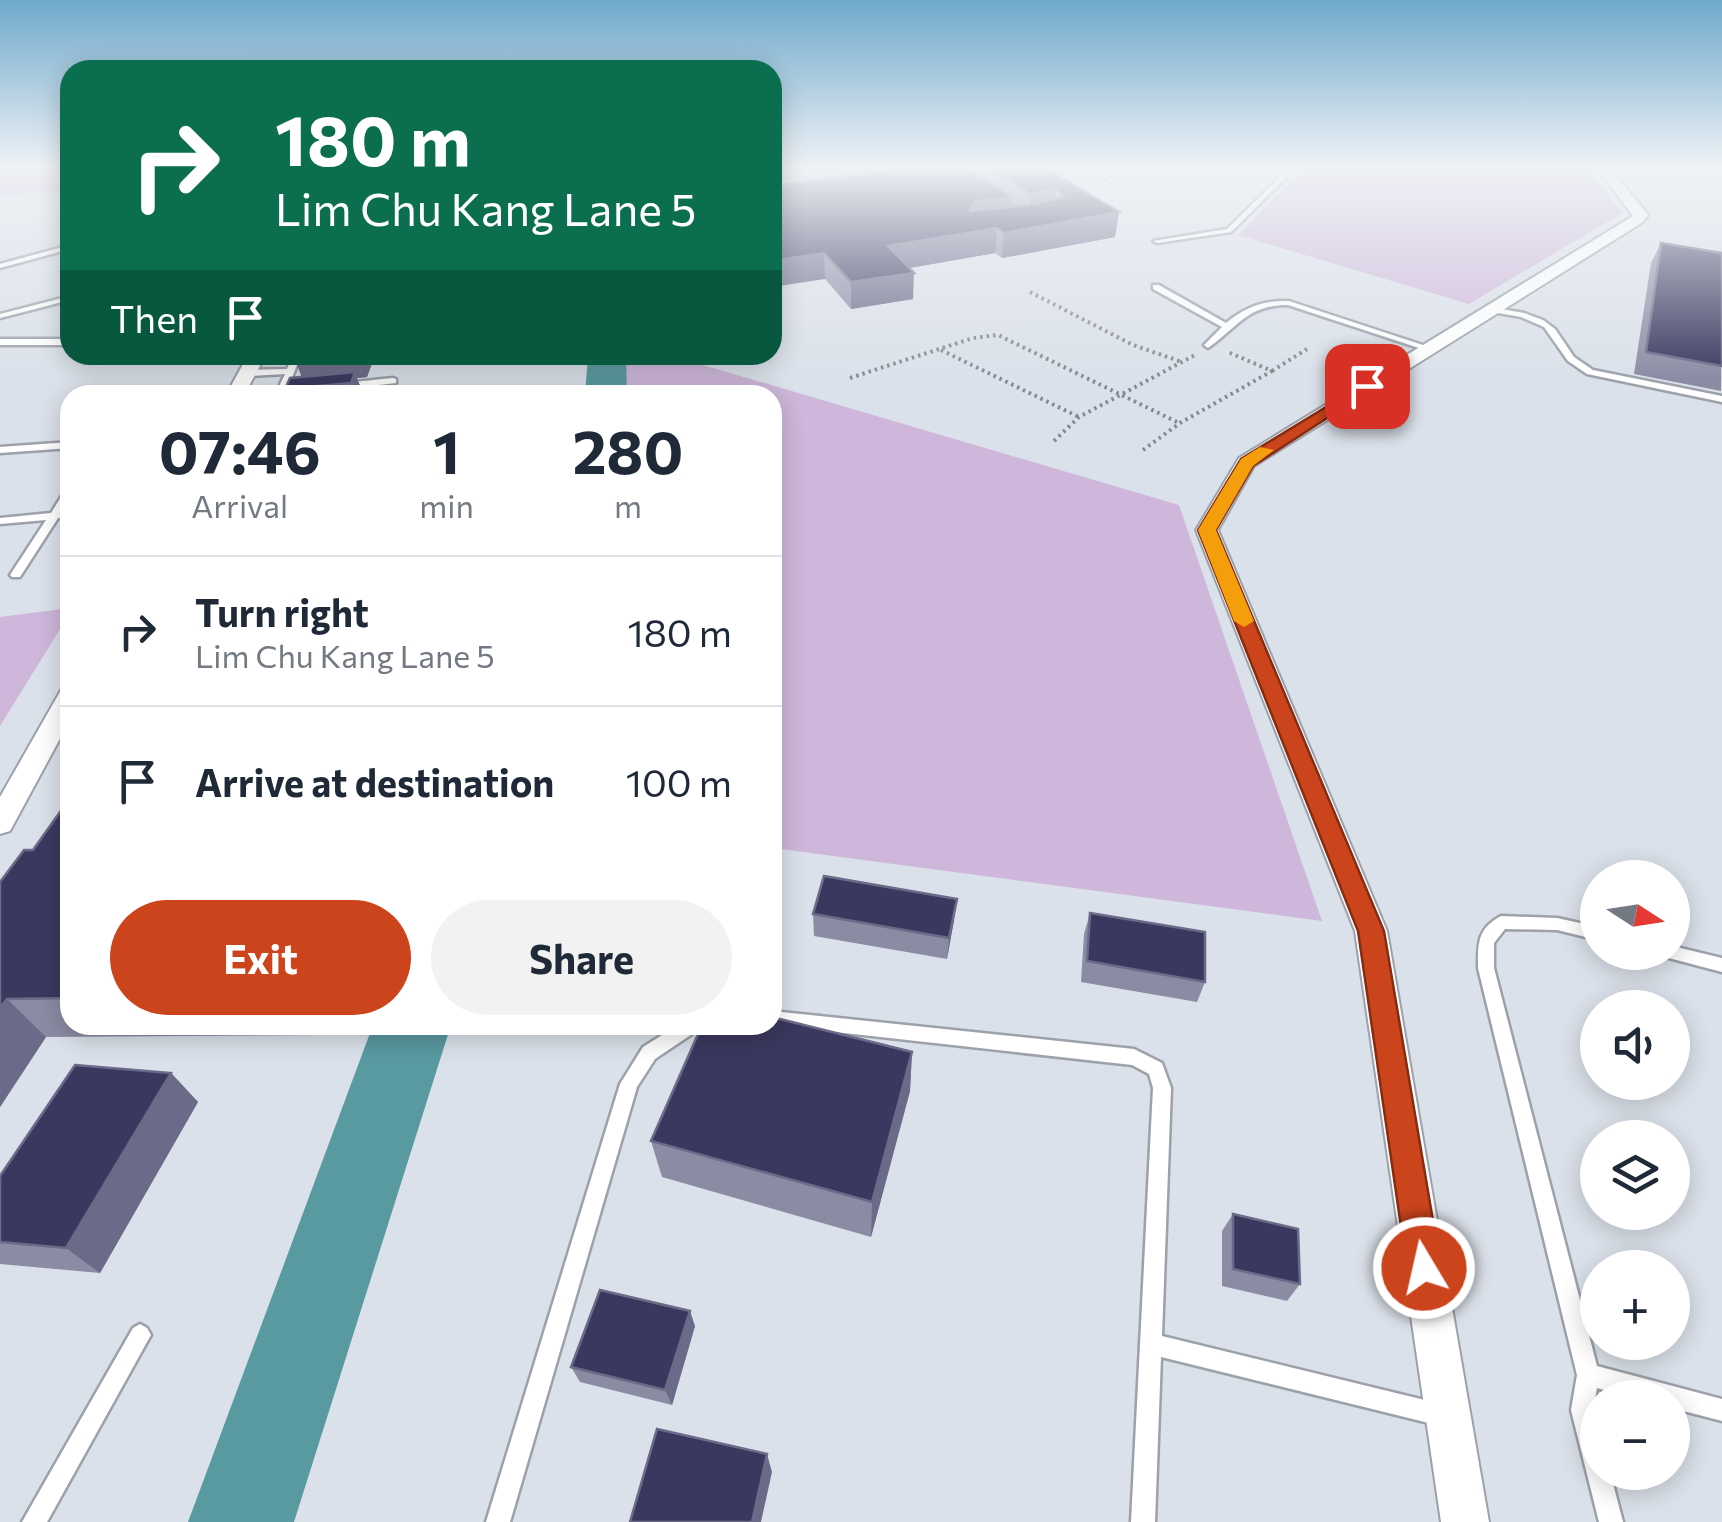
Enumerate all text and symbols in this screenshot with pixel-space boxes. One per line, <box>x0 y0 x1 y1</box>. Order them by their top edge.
text: 180 m <box>275 95 471 180</box>
icon: right <box>110 100 240 230</box>
text: Lim Chu Kang Lane 5 <box>275 180 696 235</box>
icon: arrive <box>218 290 273 345</box>
text: Then <box>110 294 198 341</box>
pin <box>1325 344 1410 429</box>
icon: arrive <box>1340 359 1395 414</box>
text: 07:46 <box>159 413 321 486</box>
text: 1 <box>433 413 460 486</box>
text: 280 <box>573 413 683 486</box>
text: Arrival <box>191 485 288 525</box>
text: min <box>419 485 474 525</box>
text: m <box>614 485 642 525</box>
text: Turn right <box>195 588 369 635</box>
icon: right <box>110 604 165 659</box>
text: 180 m <box>627 608 732 655</box>
text: Lim Chu Kang Lane 5 <box>195 635 495 675</box>
icon: arrive <box>110 754 165 809</box>
text: Arrive at destination <box>195 758 554 805</box>
text: 100 m <box>626 758 732 805</box>
north arrow <box>1580 860 1690 970</box>
map controls <box>1580 860 1690 1490</box>
button: Exit <box>110 900 411 1015</box>
button: Share <box>431 900 732 1015</box>
button: sound <box>1580 990 1690 1100</box>
button: layers <box>1580 1120 1690 1230</box>
position arrow <box>1372 1216 1476 1320</box>
button: + <box>1580 1250 1690 1360</box>
button: − <box>1580 1380 1690 1490</box>

